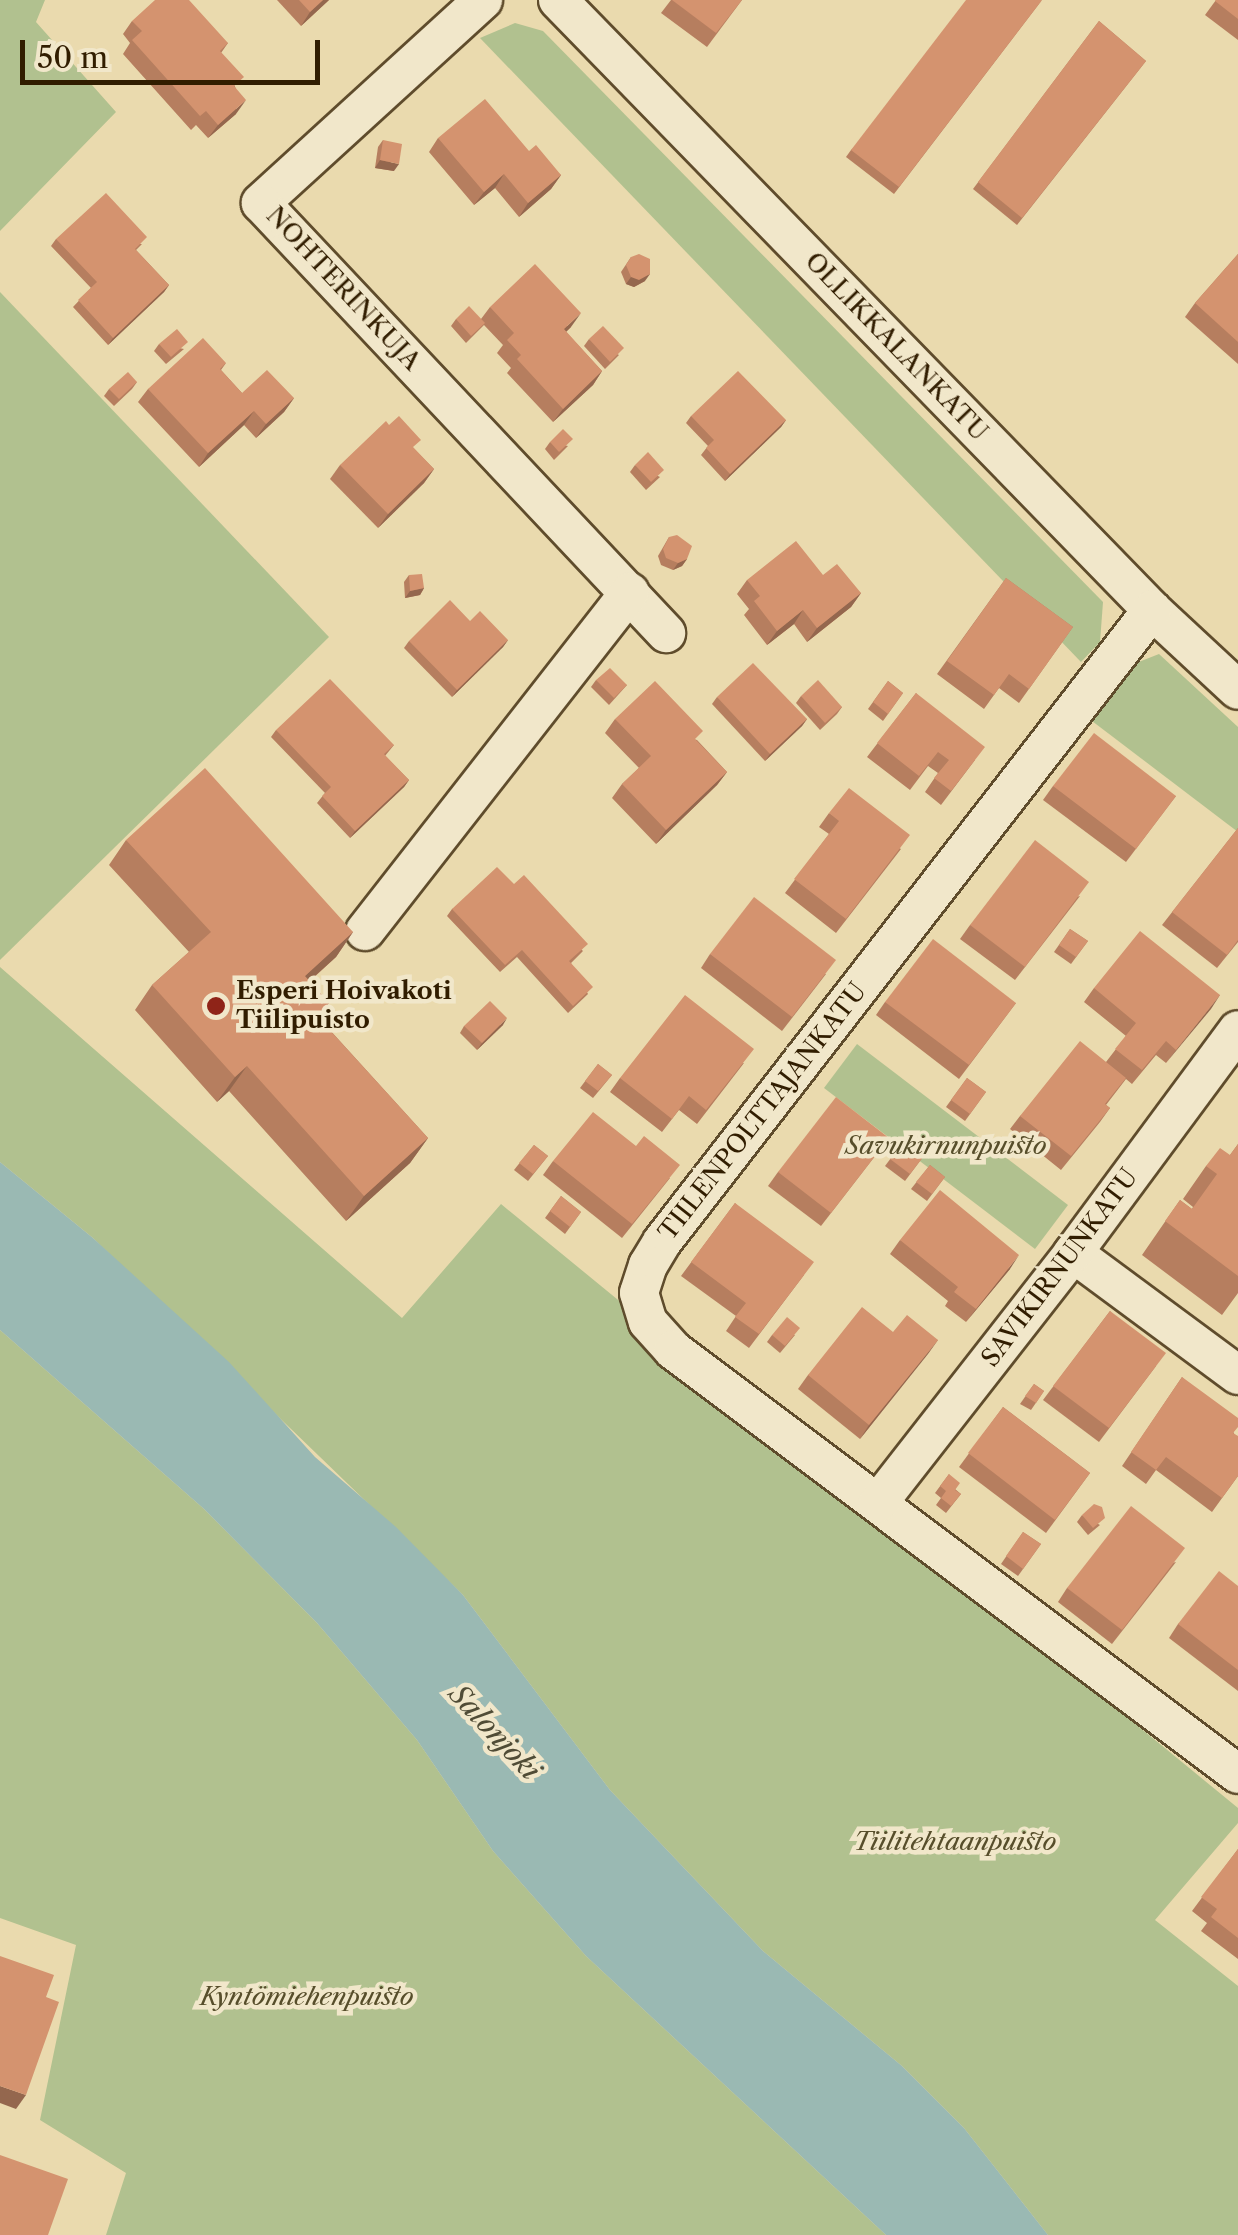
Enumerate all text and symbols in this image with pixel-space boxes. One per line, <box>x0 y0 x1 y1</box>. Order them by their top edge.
scale bar <box>25 20 325 82</box>
text: 50 m <box>37 39 108 76</box>
street label: NOHTERINKUJA <box>260 201 426 377</box>
street label: OLLIKKALANKATU <box>798 247 994 447</box>
place label: Esperi Hoivakoti Tiilipuisto <box>236 977 452 1036</box>
street label: TIILENPOLTTAJANKATU <box>653 977 873 1247</box>
marker: Esperi Hoivakoti Tiilipuisto <box>205 995 227 1017</box>
park label: Savukirnunpuisto <box>845 1131 1047 1161</box>
street label: SAVIKIRNUNKATU <box>976 1163 1144 1373</box>
water label: Salonjoki <box>442 1677 548 1787</box>
park label: Tiilitehtaanpuisto <box>854 1827 1056 1857</box>
park label: Kyntömiehenpuisto <box>200 1982 414 2012</box>

